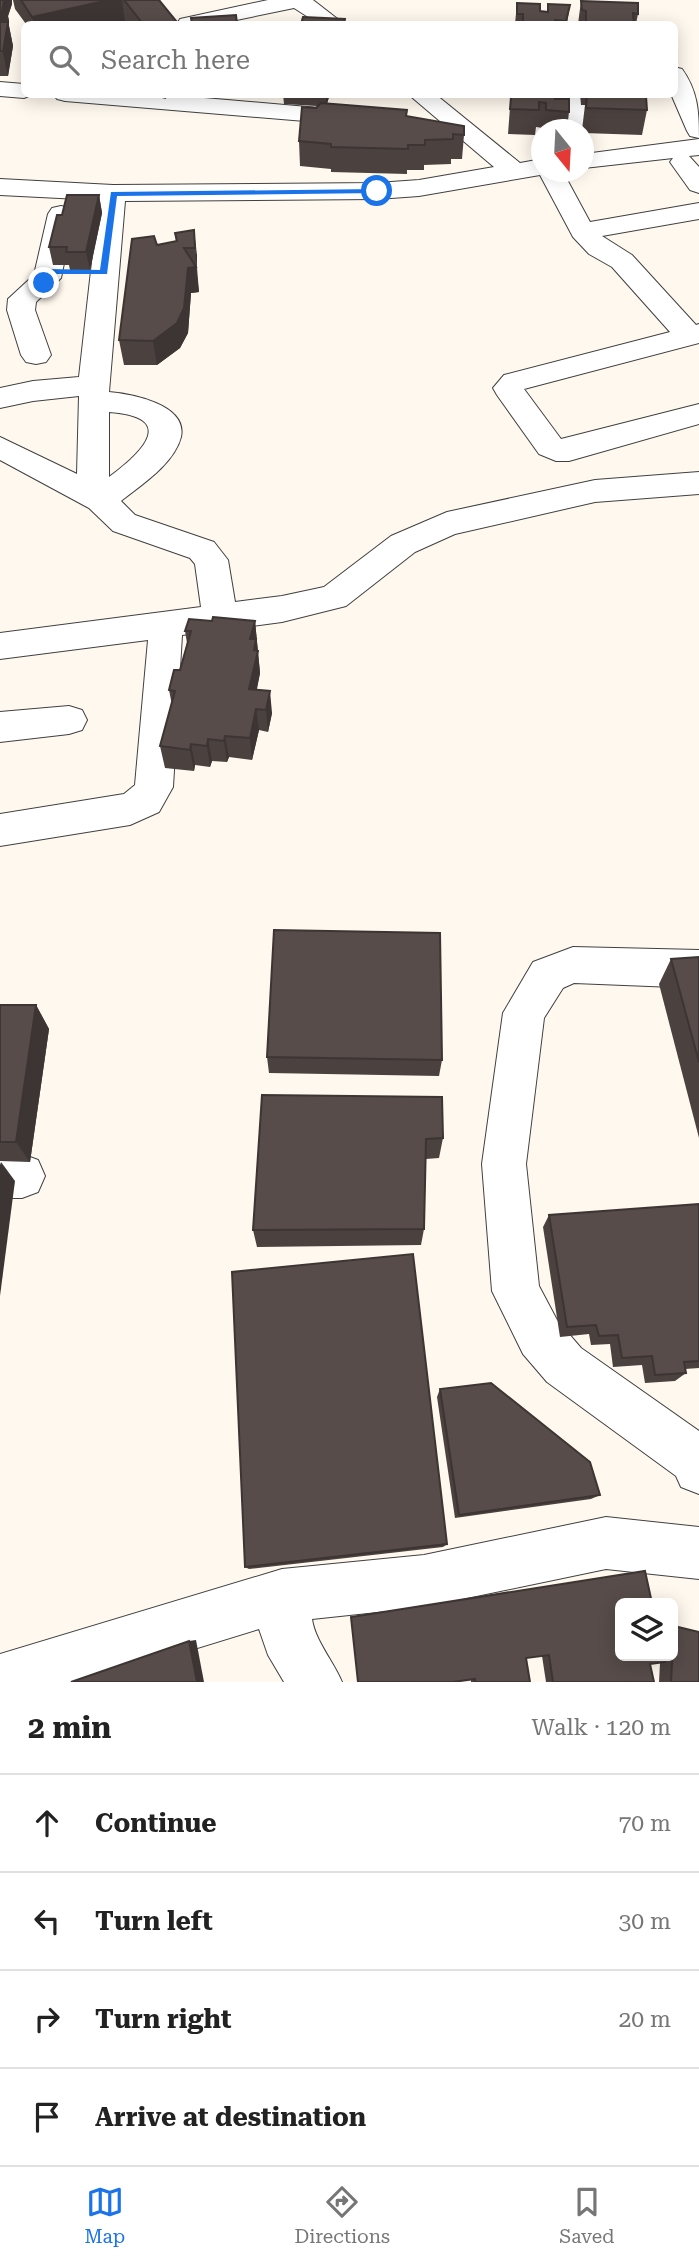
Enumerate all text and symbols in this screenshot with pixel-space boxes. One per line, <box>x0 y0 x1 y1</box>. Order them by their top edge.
search box <box>21 21 678 98</box>
icon: search <box>45 41 83 79</box>
text: Search here <box>101 45 250 75</box>
north arrow <box>531 119 594 182</box>
route start <box>361 175 392 206</box>
route end <box>28 267 59 298</box>
map controls <box>615 1598 678 1661</box>
button: layers <box>615 1598 678 1661</box>
text: 2 min <box>28 1710 111 1745</box>
text: Walk · 120 m <box>532 1714 671 1741</box>
icon: ahead <box>28 1804 66 1842</box>
text: Continue <box>95 1808 217 1838</box>
text: 70 m <box>618 1810 671 1837</box>
icon: left <box>28 1902 66 1940</box>
text: Turn left <box>95 1906 213 1936</box>
text: 30 m <box>618 1908 671 1935</box>
icon: right <box>28 2000 66 2038</box>
text: Turn right <box>95 2004 231 2034</box>
text: 20 m <box>618 2006 671 2033</box>
icon: arrive <box>28 2098 66 2136</box>
text: Arrive at destination <box>95 2102 366 2132</box>
tab: Map <box>85 2183 125 2248</box>
tab: Directions <box>294 2183 390 2248</box>
tab: Saved <box>559 2183 614 2248</box>

